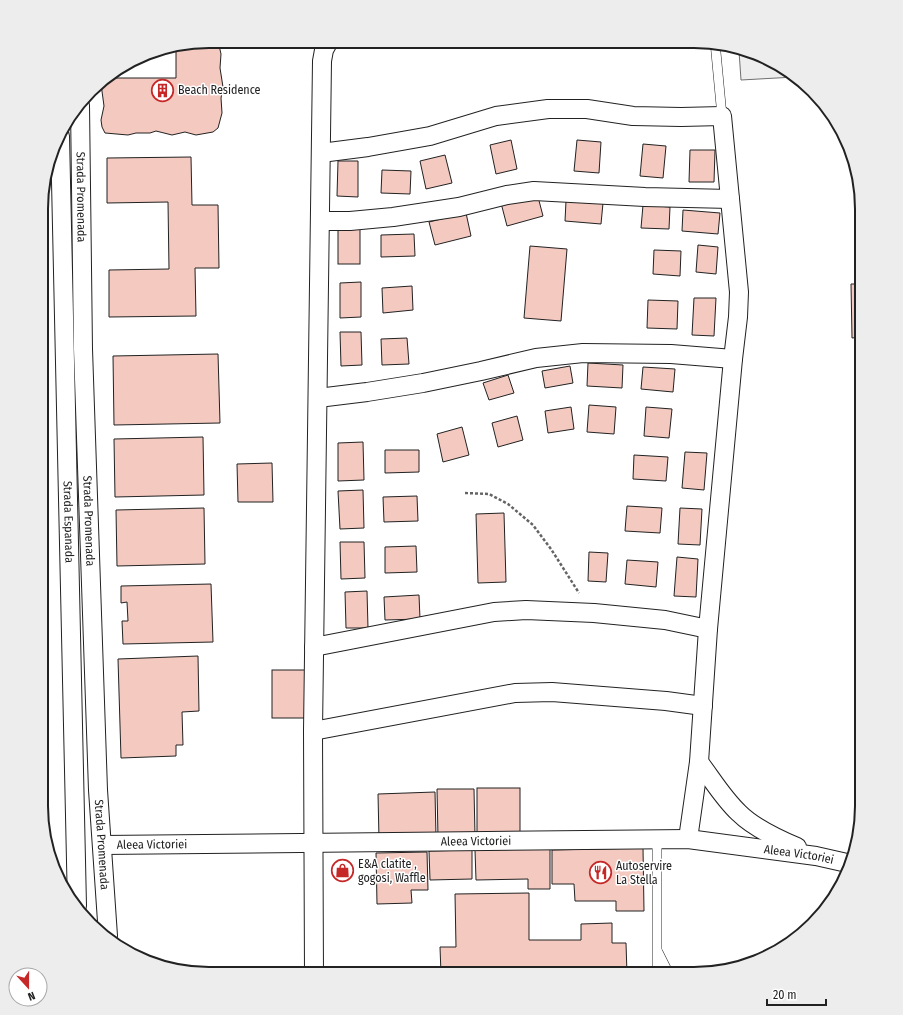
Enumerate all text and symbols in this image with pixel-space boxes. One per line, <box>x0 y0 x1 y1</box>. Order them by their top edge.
building icon: Beach Residence <box>149 77 175 103</box>
place label: Beach Residence <box>178 83 261 97</box>
street label: Strada Promenada <box>74 152 89 243</box>
street label: Strada Promenada <box>80 475 97 567</box>
street label: Strada Espanada <box>61 481 76 563</box>
street label: Strada Promenada <box>92 799 112 890</box>
street label: Aleea Victoriei <box>441 834 511 849</box>
street label: Aleea Victoriei <box>117 837 187 852</box>
street label: Aleea Victoriei <box>763 842 835 867</box>
place label: E&A clatite , gogosi, Waffle <box>358 857 426 885</box>
shop icon: E&A clatite , gogosi, Waffle <box>329 858 355 884</box>
place label: Autoservire La Stella <box>616 859 672 887</box>
restaurant icon: Autoservire La Stella <box>588 860 614 886</box>
north arrow <box>8 967 48 1007</box>
scale bar <box>767 981 826 1007</box>
text: 20 m <box>773 988 797 1002</box>
text: N <box>26 989 37 1003</box>

